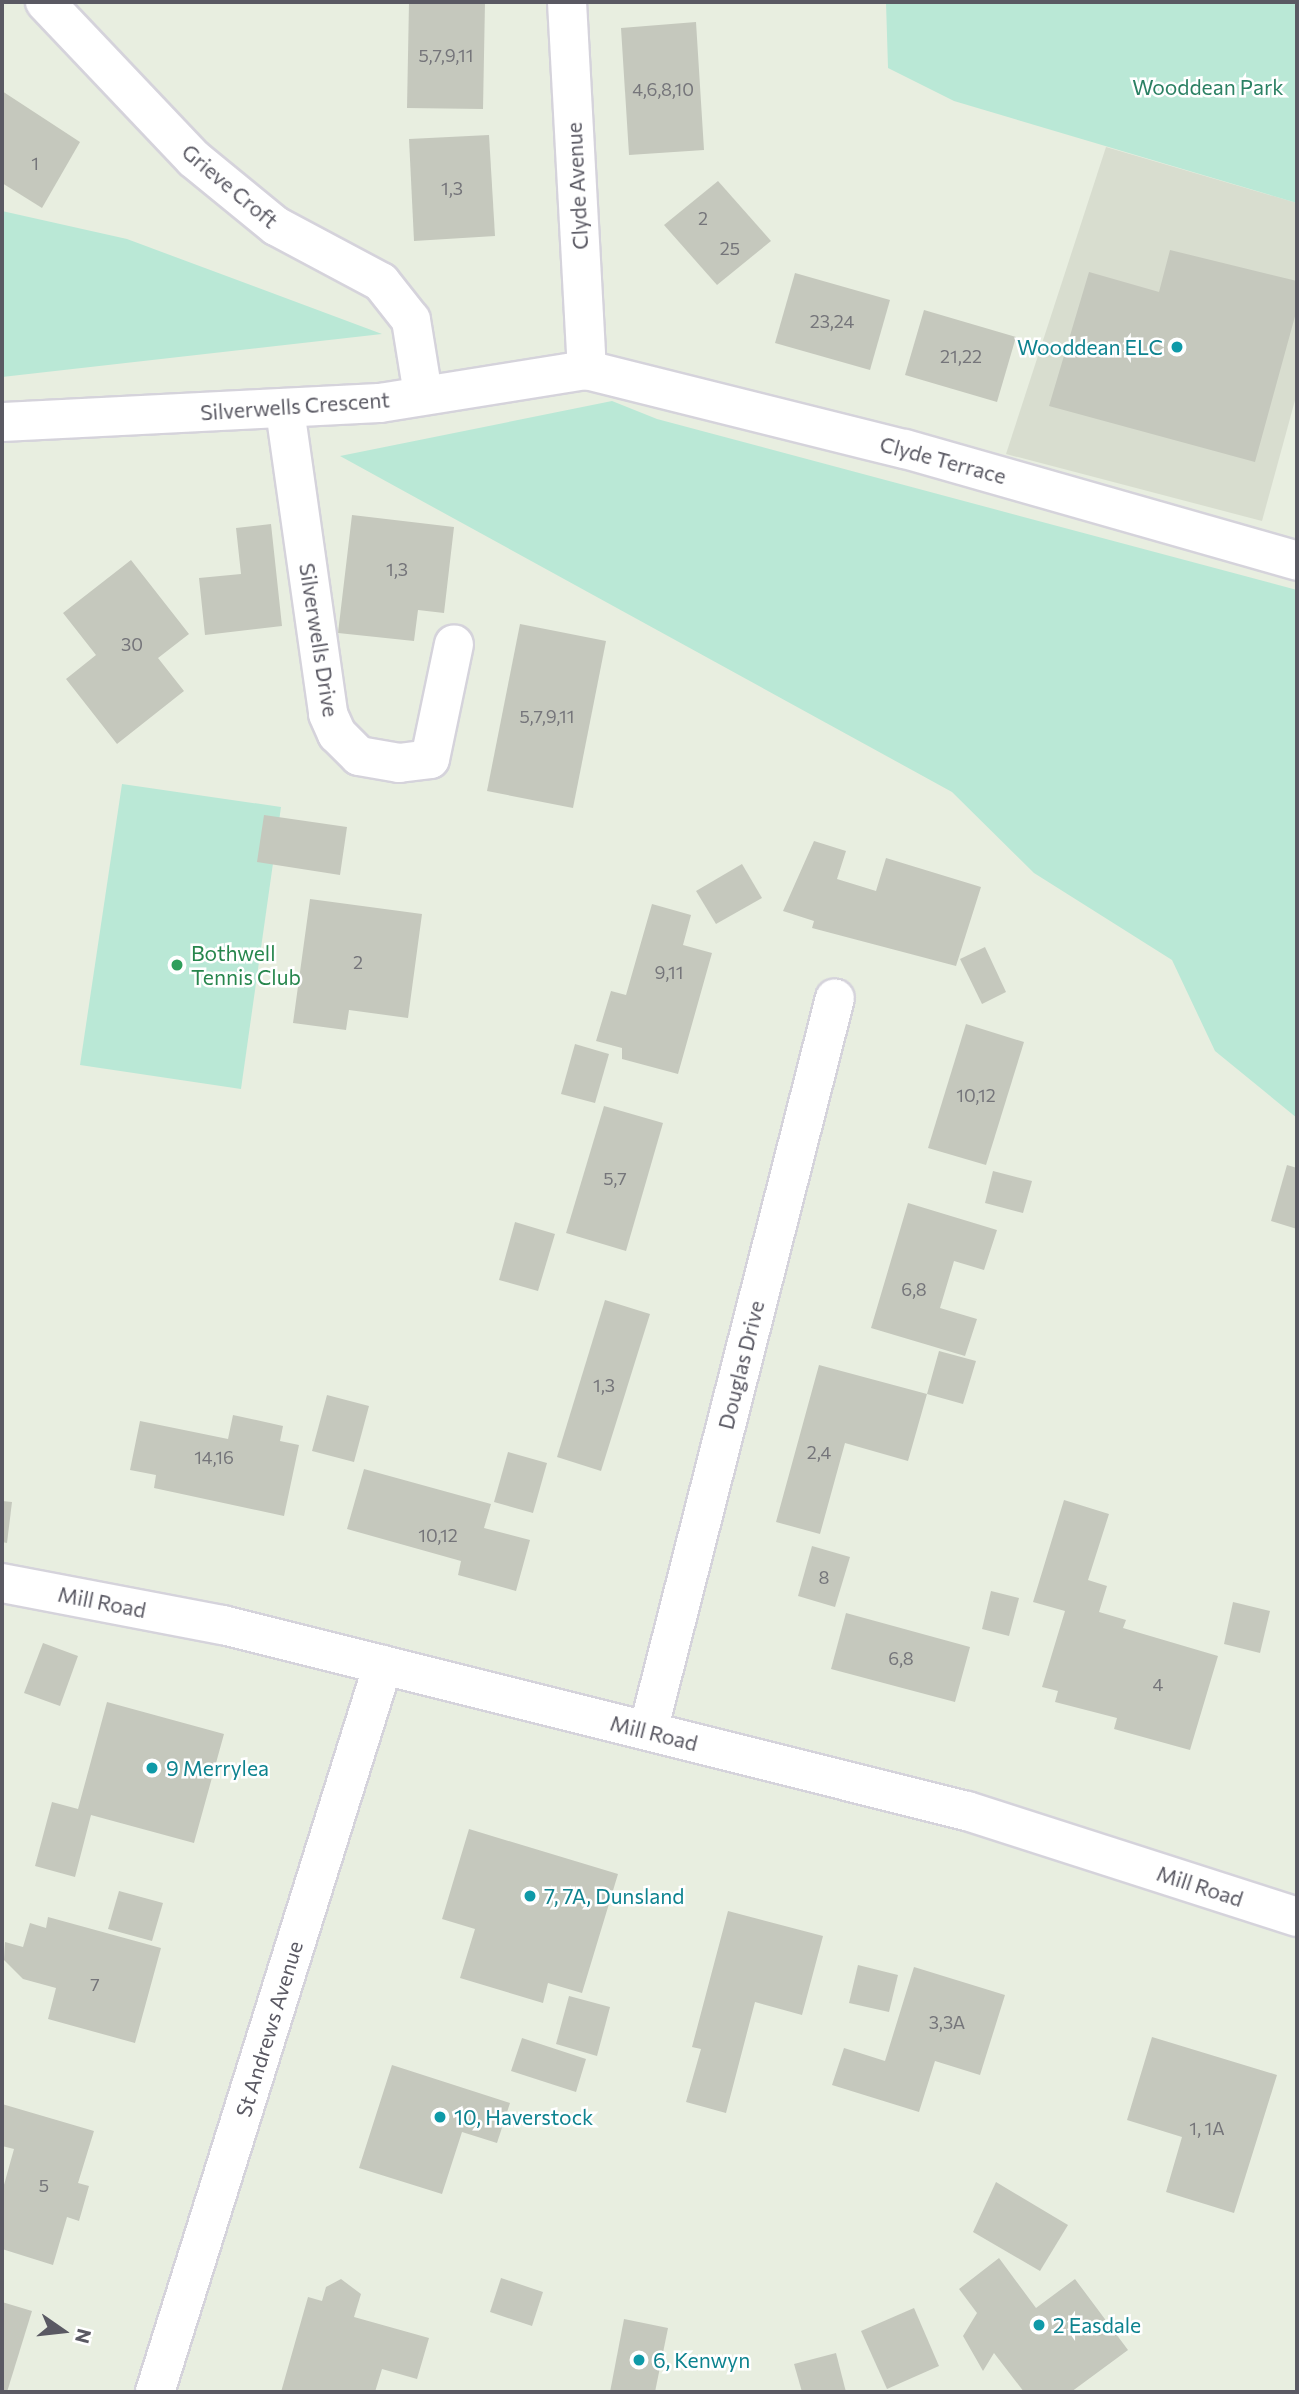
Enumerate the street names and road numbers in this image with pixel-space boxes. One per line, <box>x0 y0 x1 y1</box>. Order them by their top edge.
street label: Clyde Avenue <box>561 122 593 250</box>
street label: Grieve Croft <box>177 139 283 233</box>
street label: Silverwells Crescent <box>199 387 391 425</box>
street label: Clyde Terrace <box>877 431 1009 489</box>
street label: Silverwells Drive <box>294 561 344 719</box>
street label: Douglas Drive <box>713 1298 769 1432</box>
street label: Mill Road <box>56 1581 148 1623</box>
street label: Mill Road <box>608 1710 700 1756</box>
street label: Mill Road <box>1154 1860 1246 1912</box>
street label: St Andrews Avenue <box>230 1938 308 2120</box>

